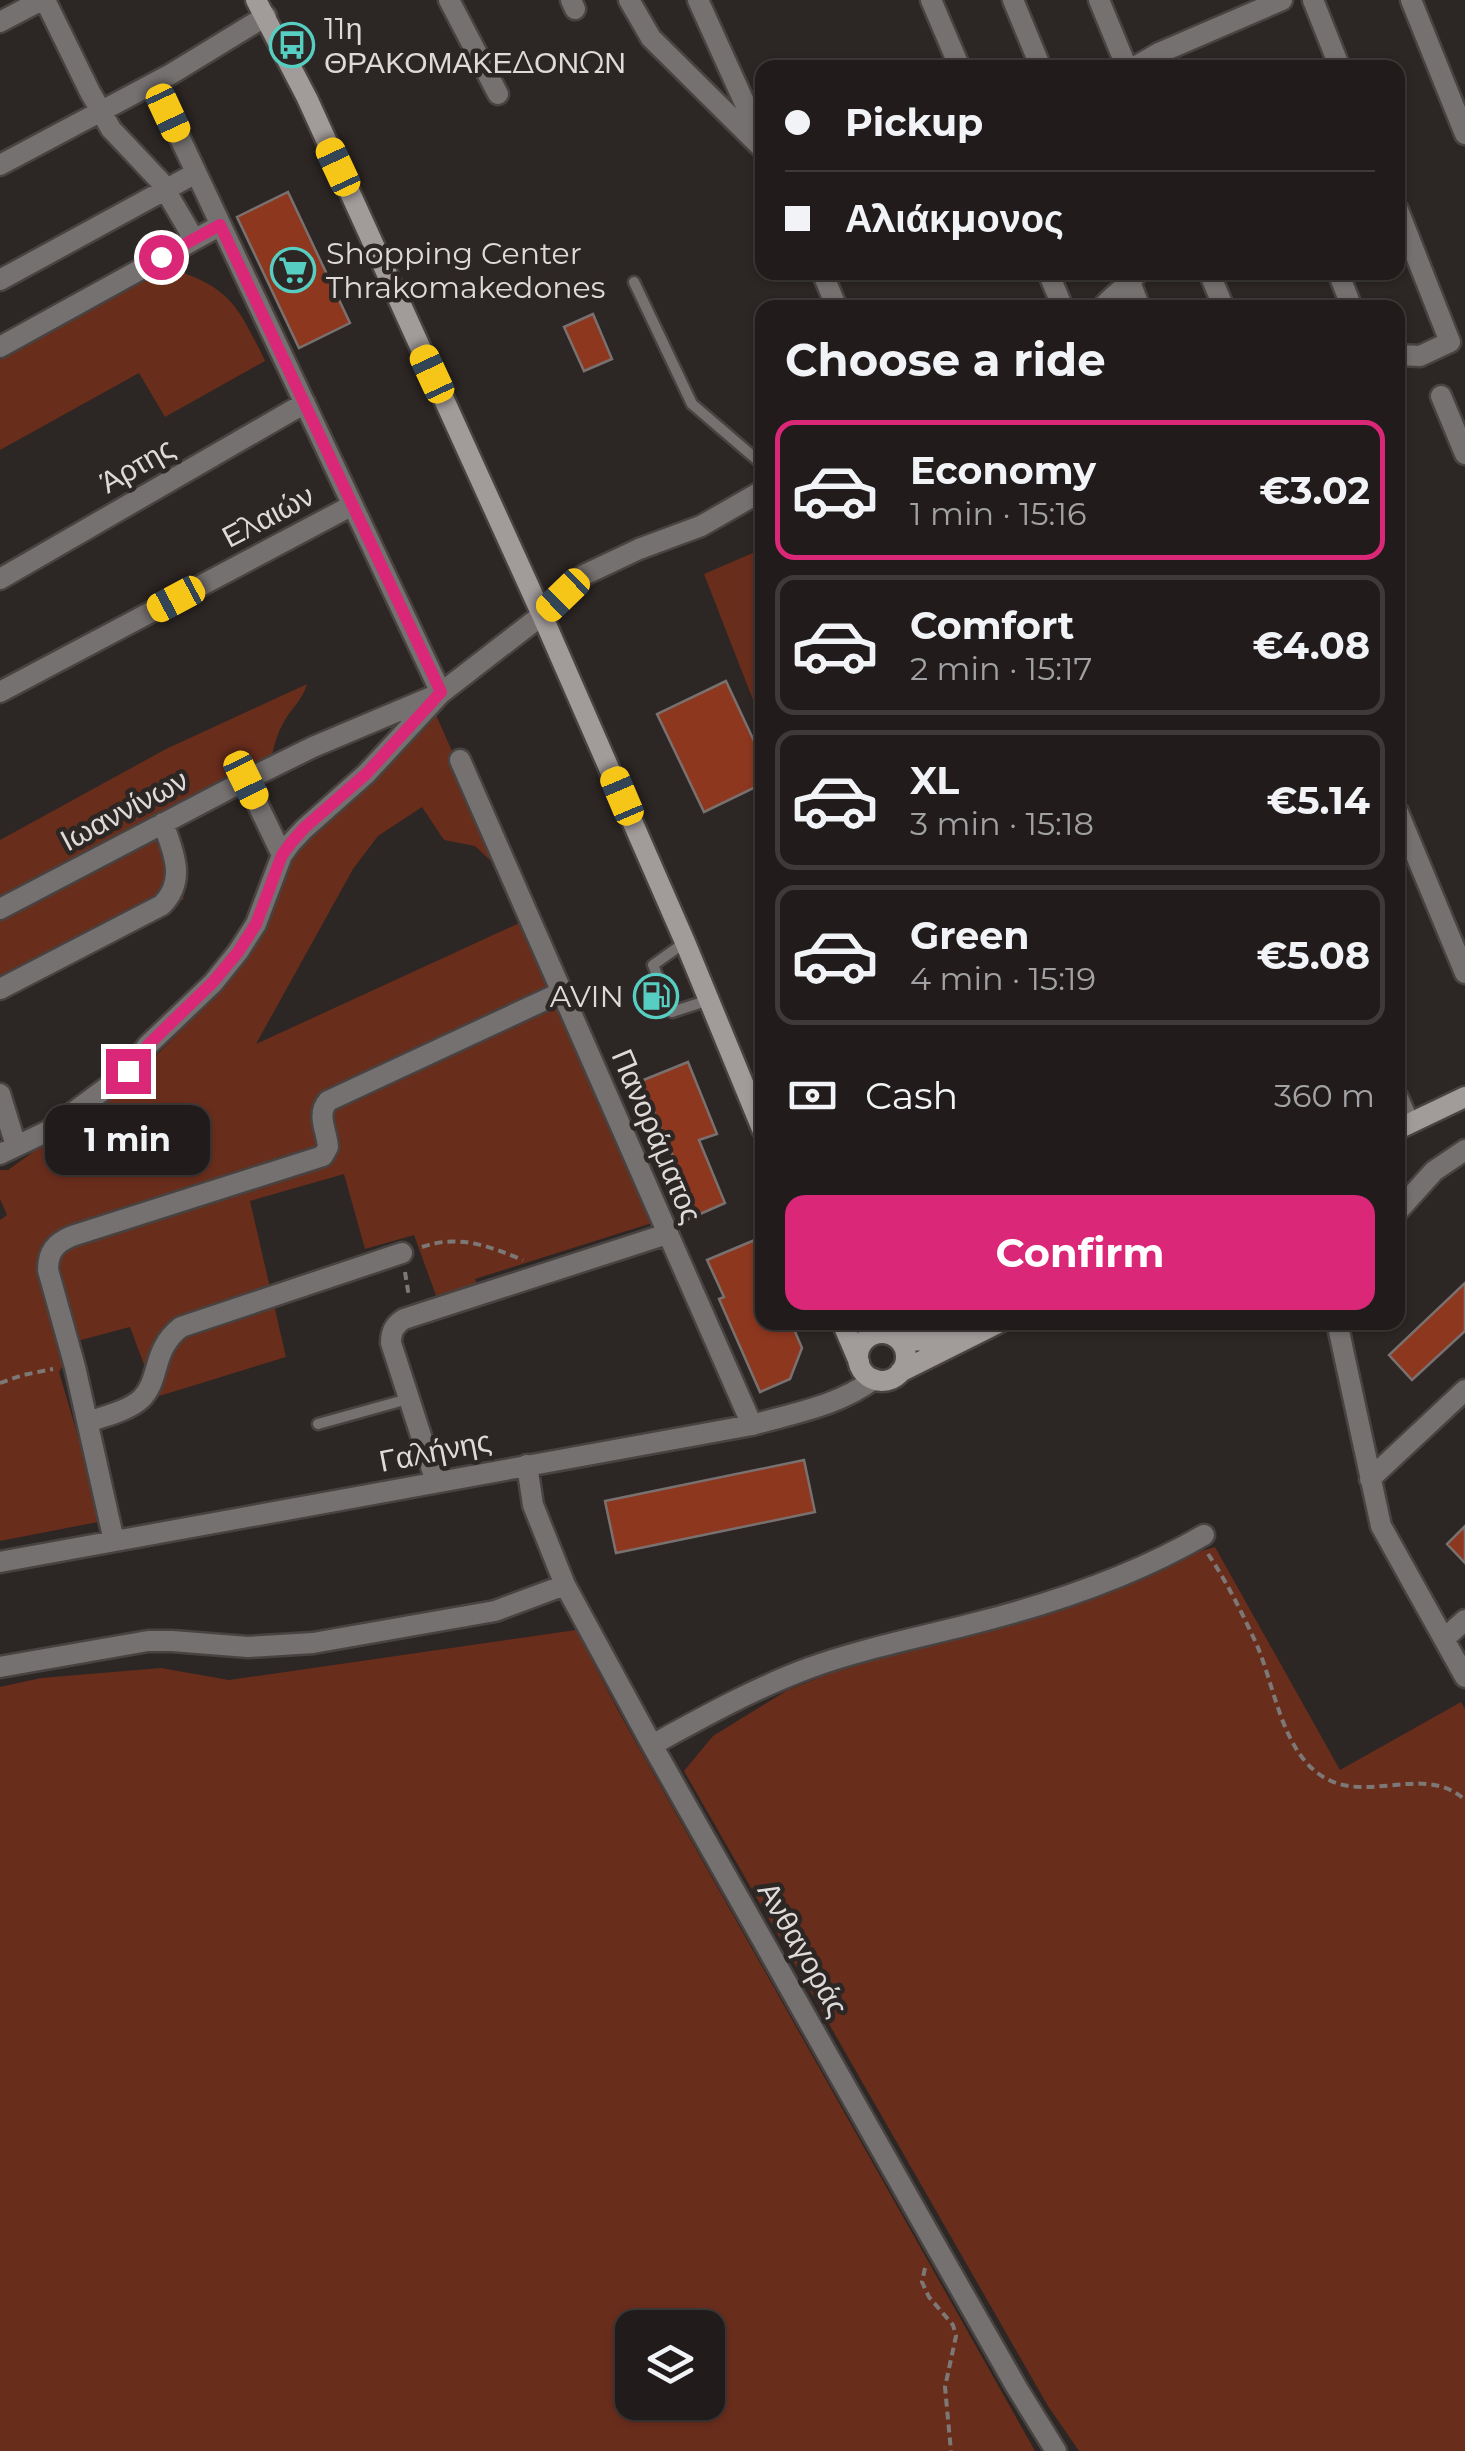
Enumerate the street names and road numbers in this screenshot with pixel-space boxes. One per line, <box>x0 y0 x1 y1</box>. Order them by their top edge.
street label: Άρτης <box>93 429 181 501</box>
street label: Ελαιών <box>216 476 320 556</box>
street label: Ιωαννίνων <box>54 761 194 859</box>
street label: Πανοράματος <box>604 1043 710 1229</box>
street label: Γαλήνης <box>376 1422 494 1480</box>
street label: Ανθαγοράς <box>750 1875 856 2023</box>

